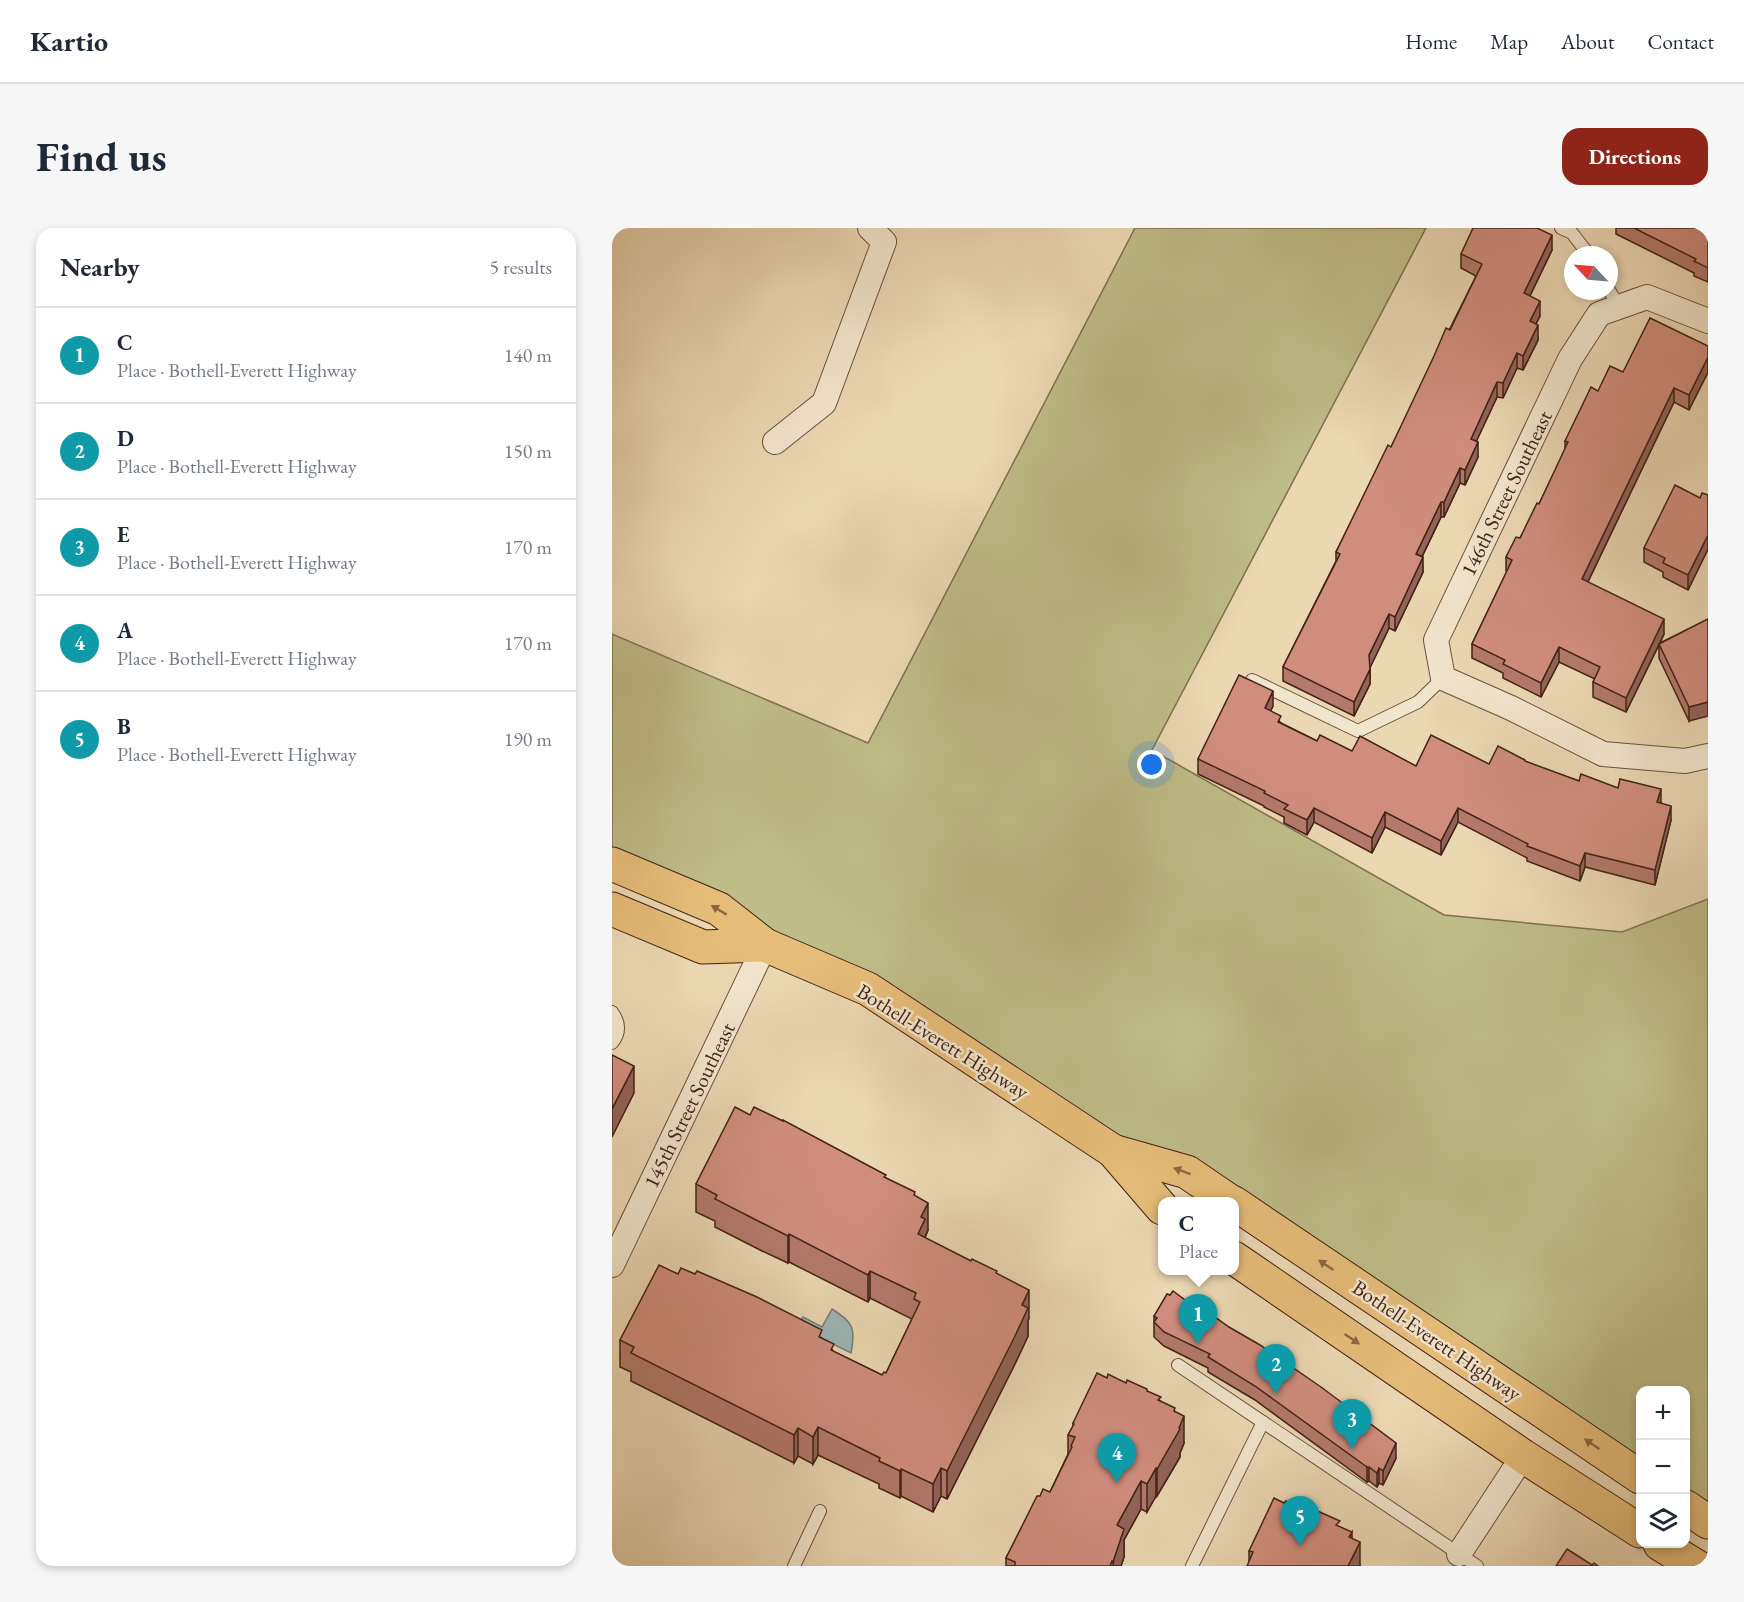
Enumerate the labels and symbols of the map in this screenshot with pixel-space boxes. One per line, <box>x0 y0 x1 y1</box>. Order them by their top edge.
north arrow <box>1564 246 1618 300</box>
street label: 146th Street Southeast <box>1454 405 1558 580</box>
your location <box>1137 750 1166 779</box>
one-way arrow <box>711 905 727 916</box>
street label: Bothell-Everett Highway <box>852 977 1035 1105</box>
street label: 145th Street Southeast <box>637 1017 741 1192</box>
one-way arrow <box>1172 1166 1190 1176</box>
one-way arrow <box>1318 1259 1334 1271</box>
street label: Bothell-Everett Highway <box>1347 1273 1527 1407</box>
pin: 1 <box>1178 1294 1218 1344</box>
one-way arrow <box>1343 1333 1359 1345</box>
pin: 2 <box>1256 1344 1296 1394</box>
pin: 3 <box>1332 1400 1372 1449</box>
pin: 4 <box>1098 1434 1136 1483</box>
one-way arrow <box>1584 1439 1600 1450</box>
pin: 5 <box>1280 1496 1320 1546</box>

